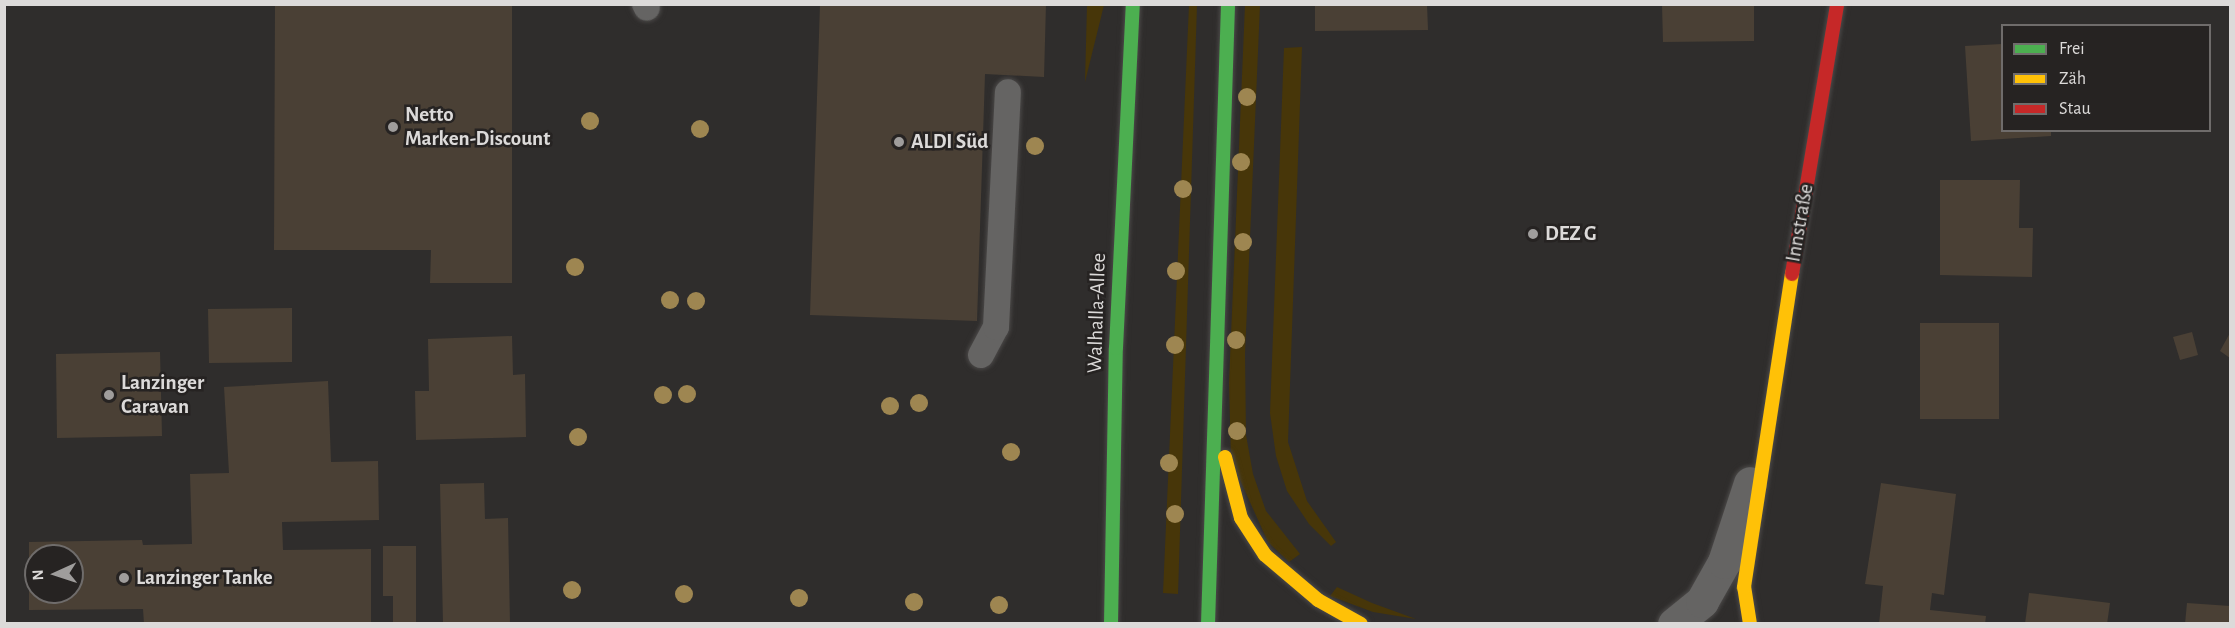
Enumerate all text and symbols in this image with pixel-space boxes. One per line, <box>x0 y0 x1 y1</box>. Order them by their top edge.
legend <box>2001 24 2211 132</box>
text: Frei <box>2059 40 2085 58</box>
text: Zäh <box>2059 70 2086 88</box>
text: Stau <box>2059 100 2091 118</box>
place label: Netto Marken-Discount <box>405 102 550 152</box>
marker: Netto Marken-Discount <box>386 120 400 134</box>
place label: ALDI Süd <box>911 129 988 155</box>
marker: ALDI Süd <box>892 135 906 149</box>
street label: Innstraße <box>1781 182 1819 264</box>
place label: DEZ G <box>1545 221 1597 247</box>
marker: DEZ G <box>1526 227 1540 241</box>
street label: Walhalla-Allee <box>1082 252 1112 374</box>
place label: Lanzinger Caravan <box>121 370 204 420</box>
marker: Lanzinger Caravan <box>102 388 116 402</box>
north arrow <box>24 544 84 604</box>
place label: Lanzinger Tanke <box>136 565 273 591</box>
text: N <box>30 569 46 581</box>
marker: Lanzinger Tanke <box>117 571 131 585</box>

